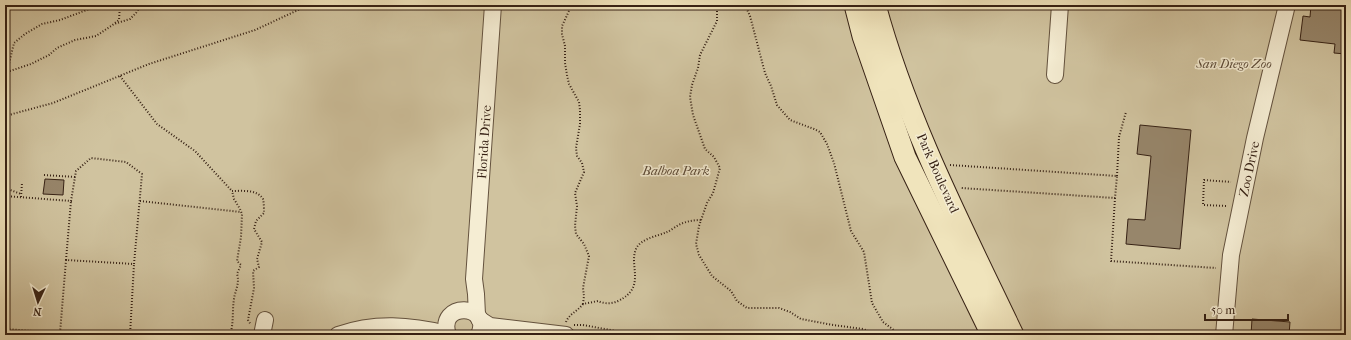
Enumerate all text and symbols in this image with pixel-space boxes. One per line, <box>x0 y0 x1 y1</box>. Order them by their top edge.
park label: San Diego Zoo <box>1195 56 1272 71</box>
street label: Florida Drive <box>474 104 494 179</box>
street label: Park Boulevard <box>914 131 963 216</box>
street label: Zoo Drive <box>1236 139 1262 198</box>
park label: Balboa Park <box>641 163 710 178</box>
north arrow <box>18 282 58 322</box>
scale bar <box>1205 296 1288 322</box>
text: 50 m <box>1211 303 1235 317</box>
text: N <box>32 305 42 318</box>

